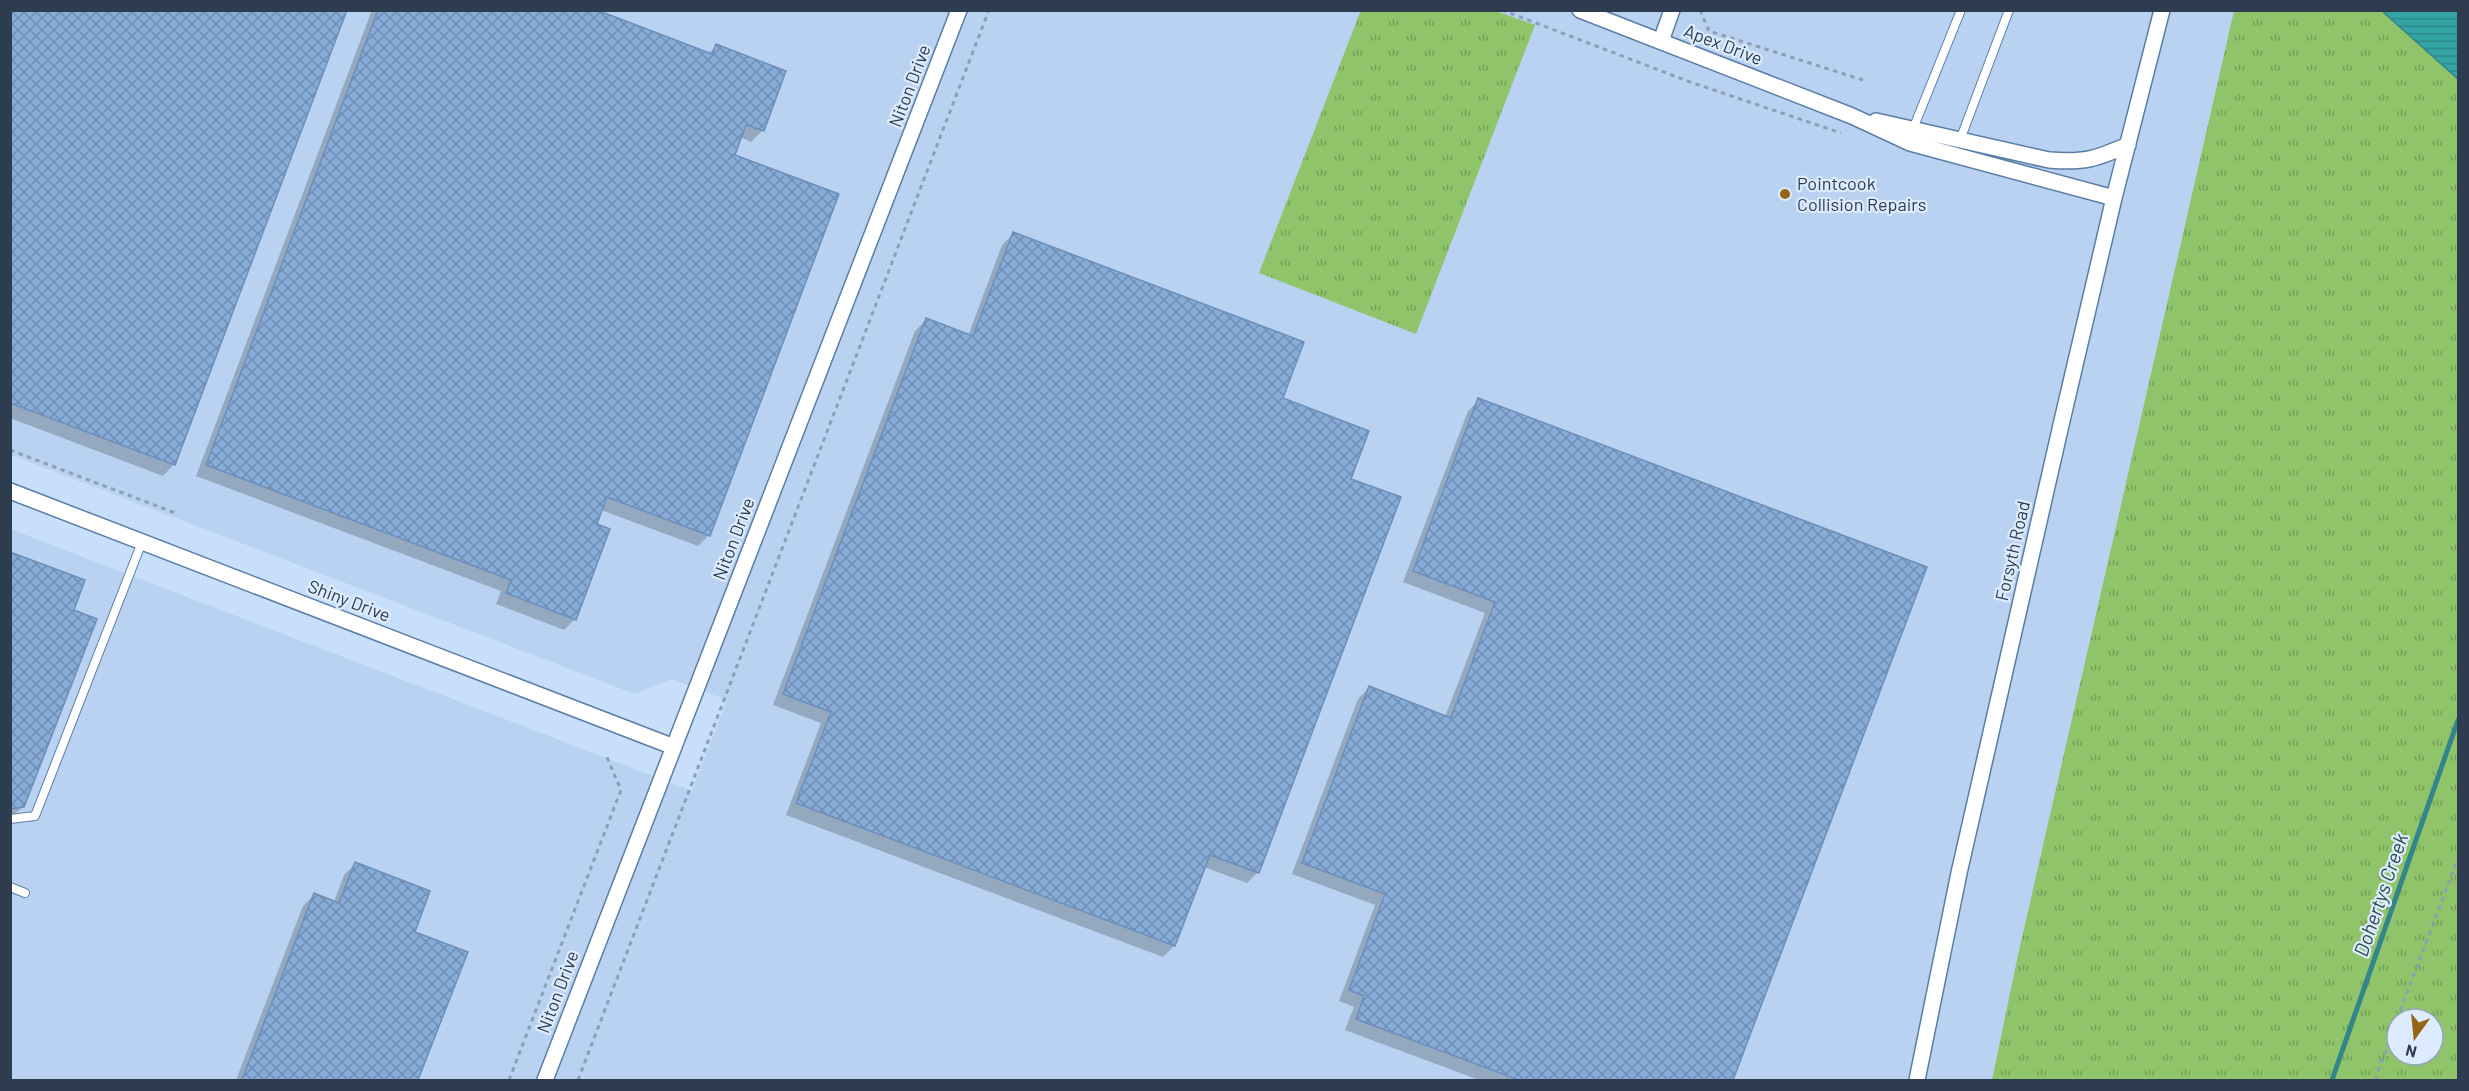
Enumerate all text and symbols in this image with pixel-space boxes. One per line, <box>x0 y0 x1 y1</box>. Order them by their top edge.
street label: Apex Drive <box>1681 19 1766 69</box>
street label: Niton Drive <box>883 41 935 130</box>
place label: Pointcook Collision Repairs <box>1797 172 1926 215</box>
marker: Pointcook Collision Repairs <box>1778 187 1792 201</box>
street label: Niton Drive <box>707 494 759 583</box>
street label: Forsyth Road <box>1990 499 2034 603</box>
street label: Shiny Drive <box>305 574 394 626</box>
water label: Dohertys Creek <box>2348 830 2412 959</box>
street label: Niton Drive <box>531 947 583 1036</box>
north arrow <box>2385 1007 2445 1067</box>
text: N <box>2403 1041 2419 1063</box>

